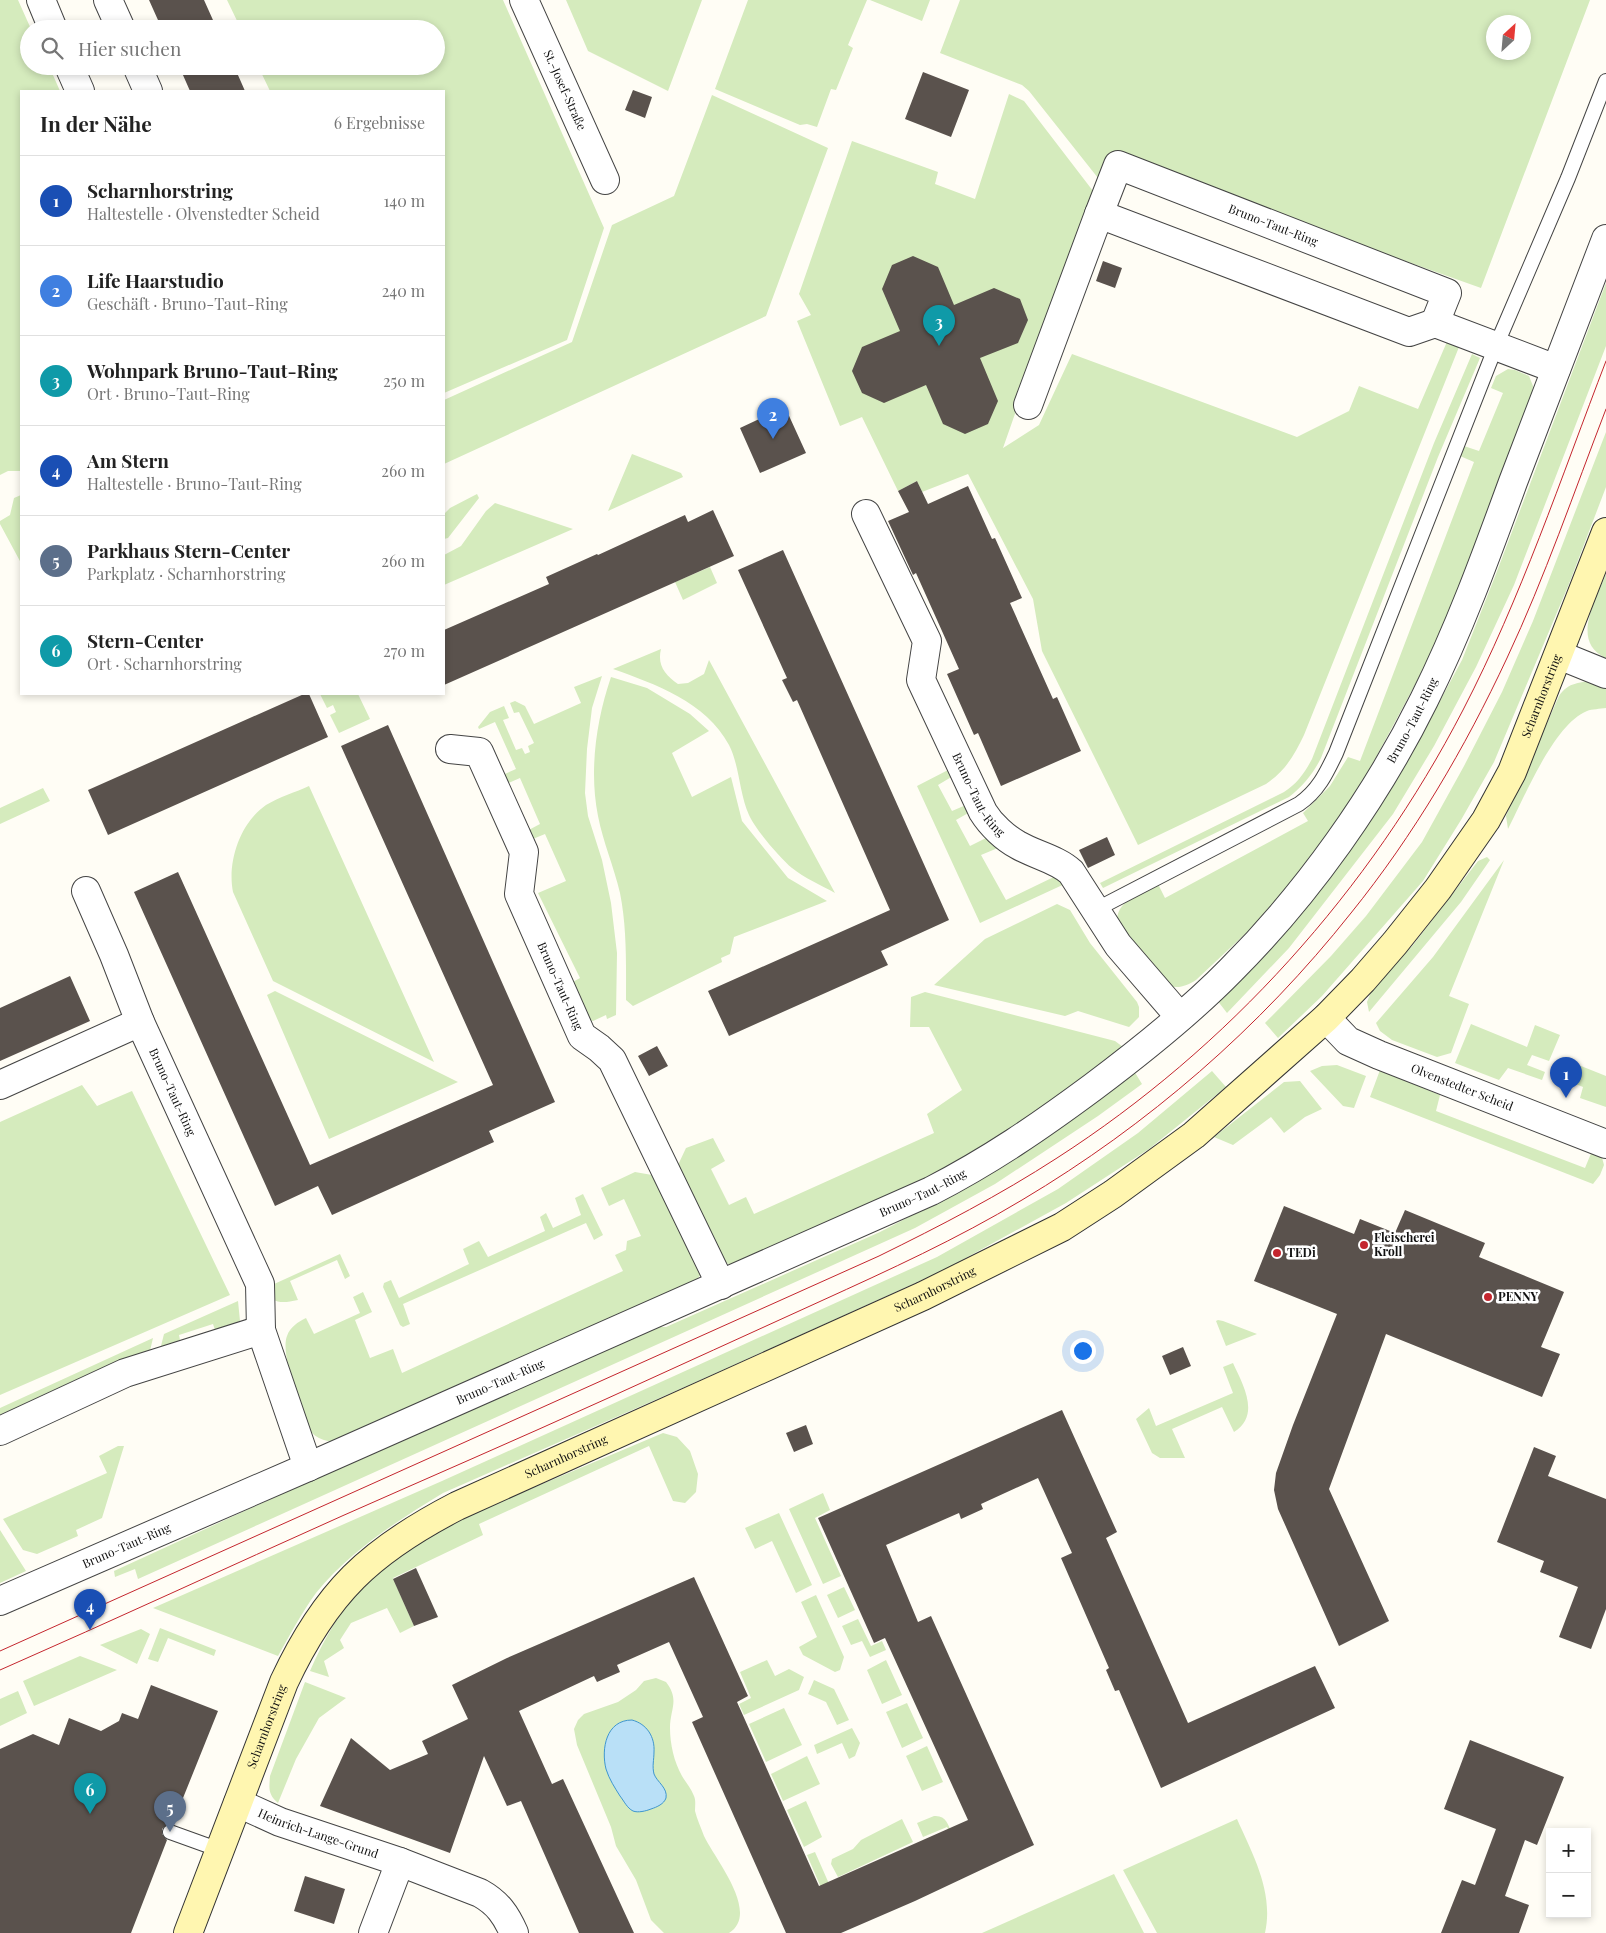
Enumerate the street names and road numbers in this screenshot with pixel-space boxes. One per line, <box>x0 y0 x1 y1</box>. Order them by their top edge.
street label: St.-Josef-Straße <box>541 47 591 133</box>
street label: Bruno-Taut-Ring <box>1226 200 1321 249</box>
street label: Scharnhorstring <box>1517 651 1565 740</box>
street label: Bruno-Taut-Ring <box>1383 674 1441 766</box>
street label: Bruno-Taut-Ring <box>949 750 1009 840</box>
street label: Bruno-Taut-Ring <box>534 939 588 1033</box>
street label: Bruno-Taut-Ring <box>146 1045 200 1139</box>
street label: Olvenstedter Scheid <box>1409 1059 1516 1114</box>
street label: Bruno-Taut-Ring <box>876 1164 969 1220</box>
street label: Scharnhorstring <box>891 1262 979 1315</box>
street label: Bruno-Taut-Ring <box>453 1354 547 1407</box>
street label: Scharnhorstring <box>522 1430 610 1481</box>
street label: Bruno-Taut-Ring <box>80 1519 173 1571</box>
street label: Scharnhorstring <box>243 1681 290 1771</box>
street label: Heinrich-Lange-Grund <box>256 1804 381 1861</box>

